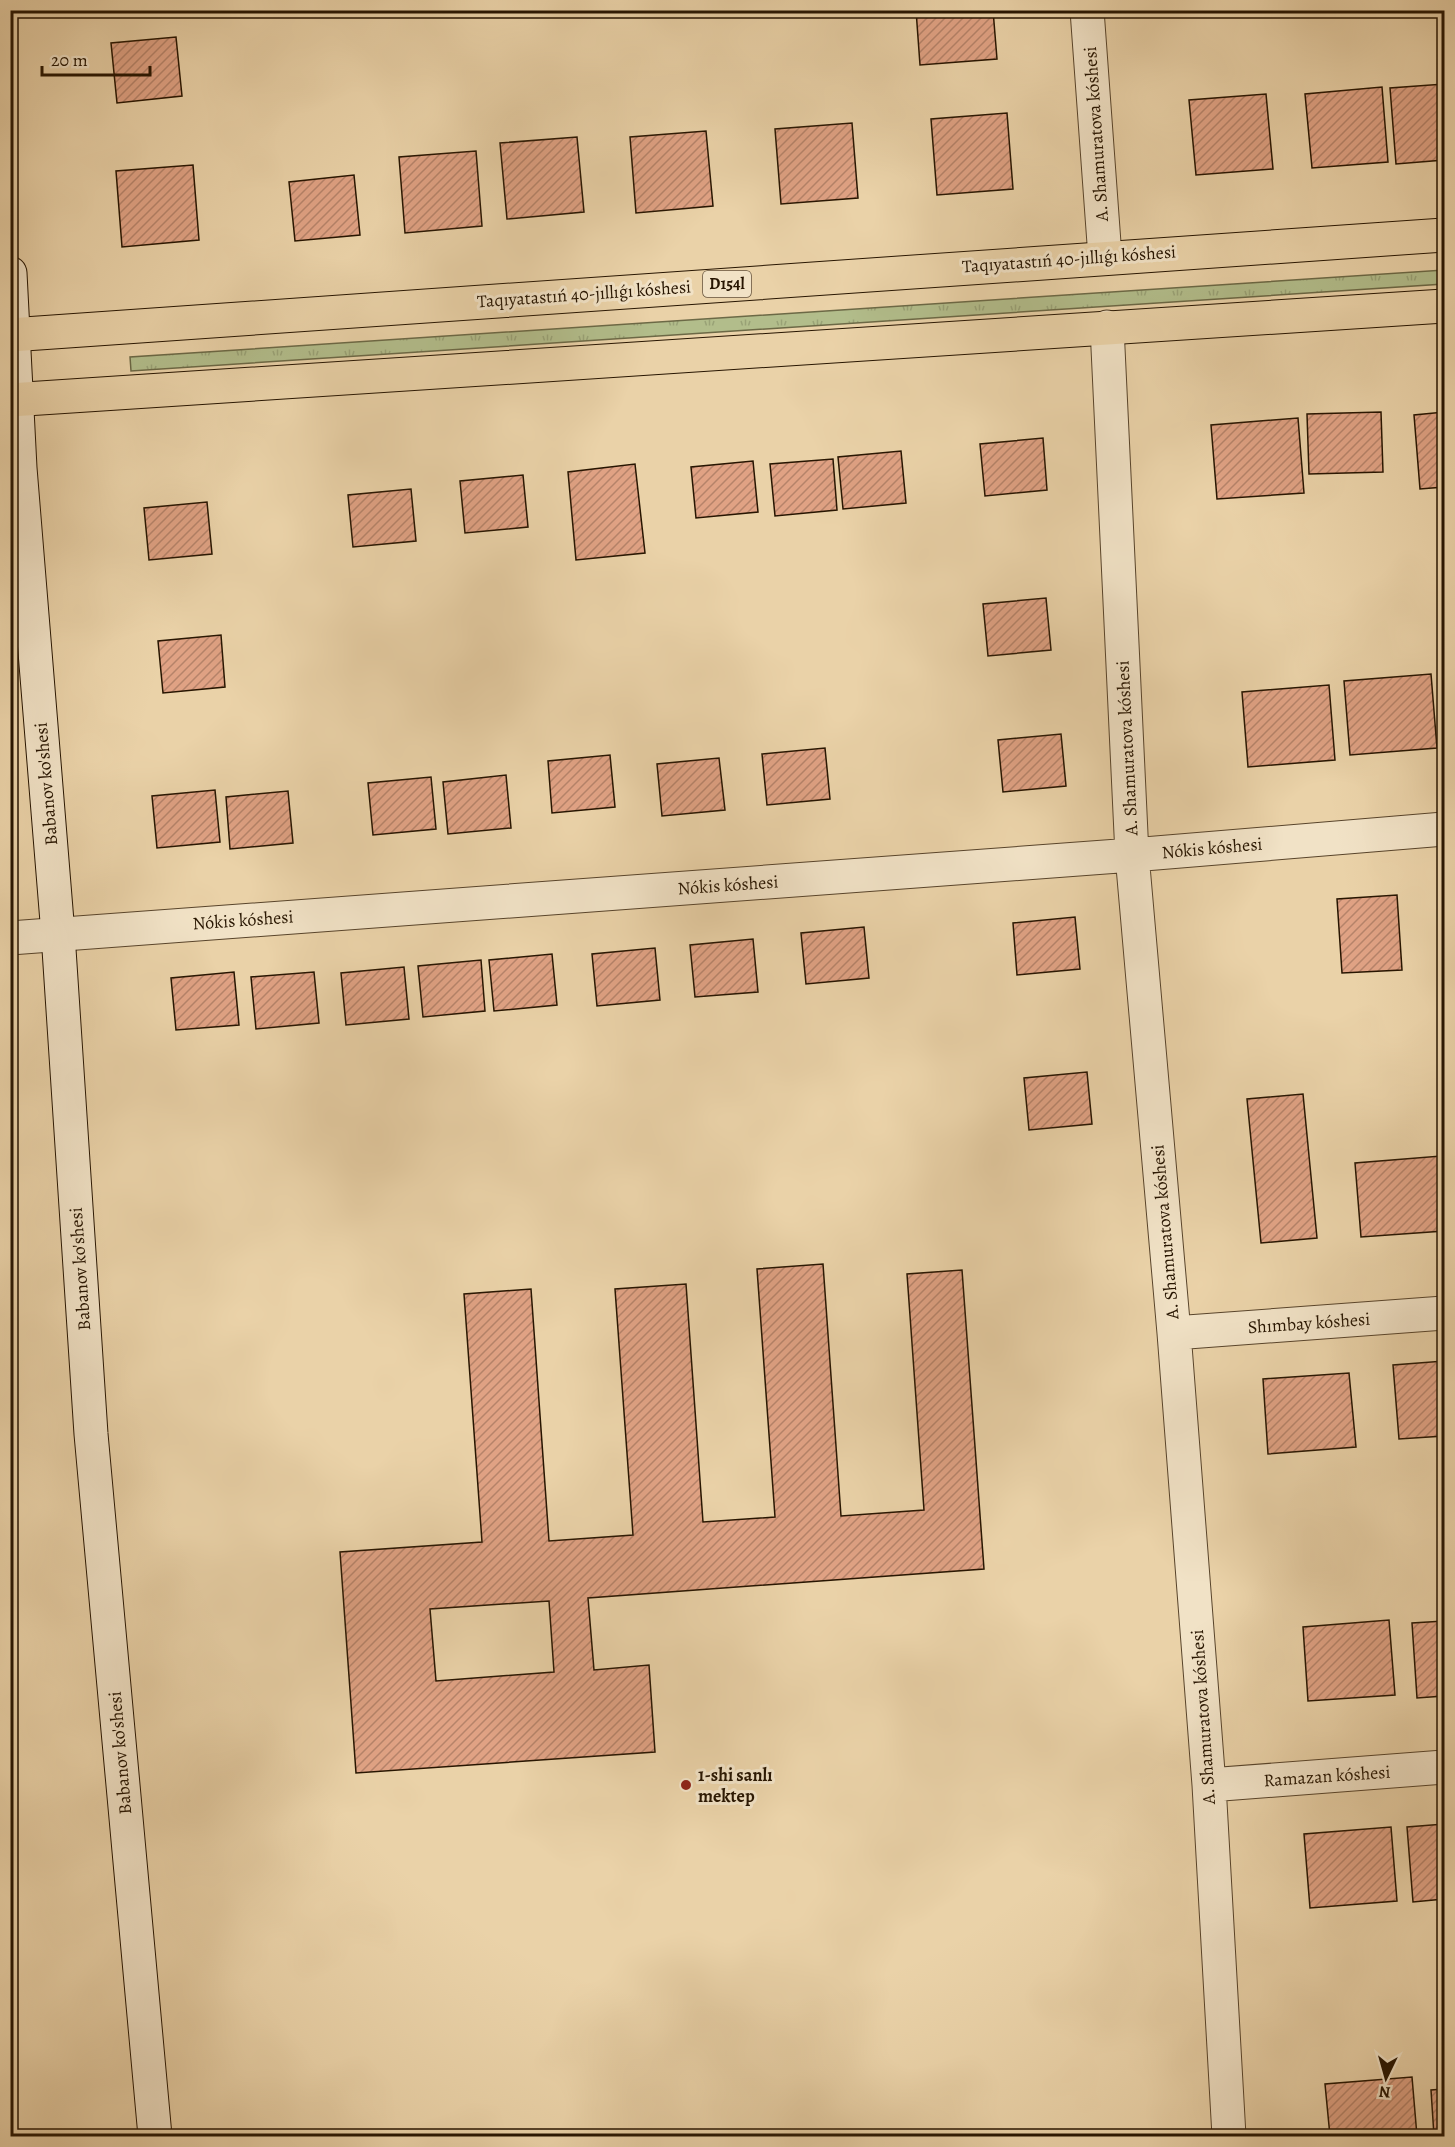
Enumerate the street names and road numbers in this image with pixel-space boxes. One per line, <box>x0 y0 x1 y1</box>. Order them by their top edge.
street label: A. Shamuratova kóshesi <box>1078 46 1114 223</box>
street label: Taqıyatastıń 40-jıllıǵı kóshesi <box>961 240 1177 278</box>
road number: D154l <box>703 271 751 297</box>
street label: Taqıyatastıń 40-jıllıǵı kóshesi <box>476 275 692 313</box>
street label: A. Shamuratova kóshesi <box>1110 660 1144 837</box>
street label: Babanov ko'shesi <box>29 721 63 847</box>
street label: Nókis kóshesi <box>1161 832 1263 864</box>
street label: Nókis kóshesi <box>677 870 779 900</box>
street label: Nókis kóshesi <box>192 905 294 935</box>
street label: A. Shamuratova kóshesi <box>1145 1144 1185 1321</box>
street label: Babanov ko'shesi <box>64 1206 96 1332</box>
street label: Shımbay kóshesi <box>1247 1307 1371 1339</box>
street label: A. Shamuratova kóshesi <box>1185 1629 1221 1806</box>
street label: Babanov ko'shesi <box>103 1690 137 1816</box>
street label: Ramazan kóshesi <box>1263 1760 1391 1792</box>

